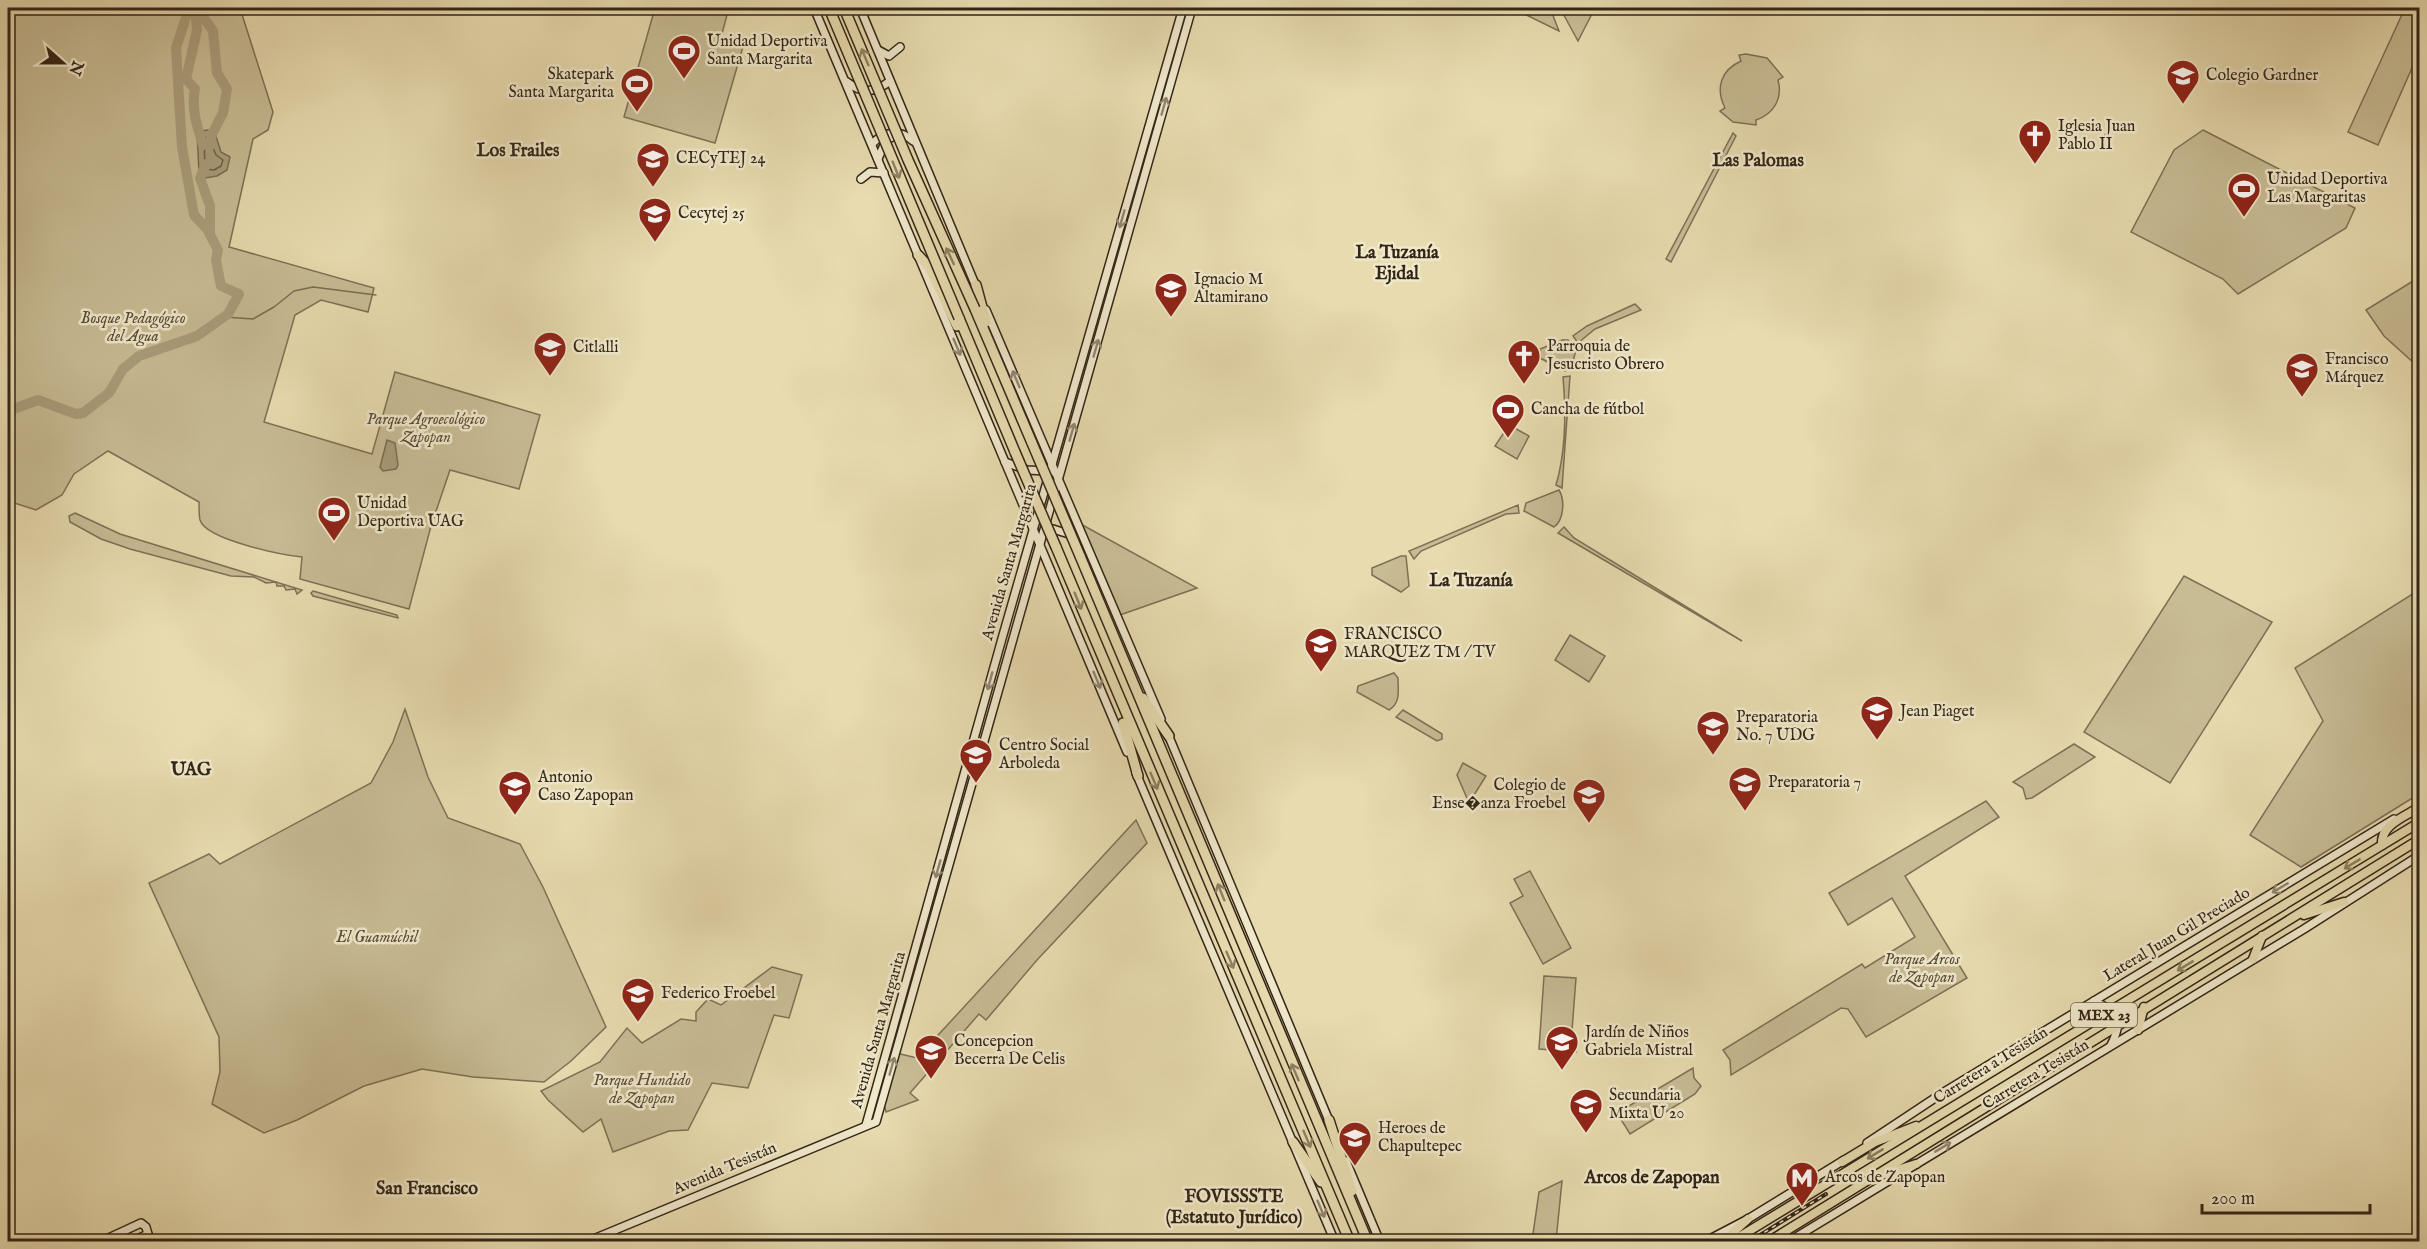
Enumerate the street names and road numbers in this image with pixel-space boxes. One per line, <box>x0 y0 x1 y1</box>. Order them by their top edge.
street label: Avenida Santa Margarita <box>978 481 1042 644</box>
street label: Lateral Juan Gil Preciado <box>2100 883 2254 987</box>
street label: Avenida Santa Margarita <box>847 949 911 1112</box>
road number: MEX 23 <box>2071 1003 2137 1027</box>
street label: Carretera a Tesistán <box>1930 1023 2052 1109</box>
street label: Carretera Tesistán <box>1979 1035 2093 1115</box>
street label: Avenida Tesistán <box>669 1138 780 1200</box>

